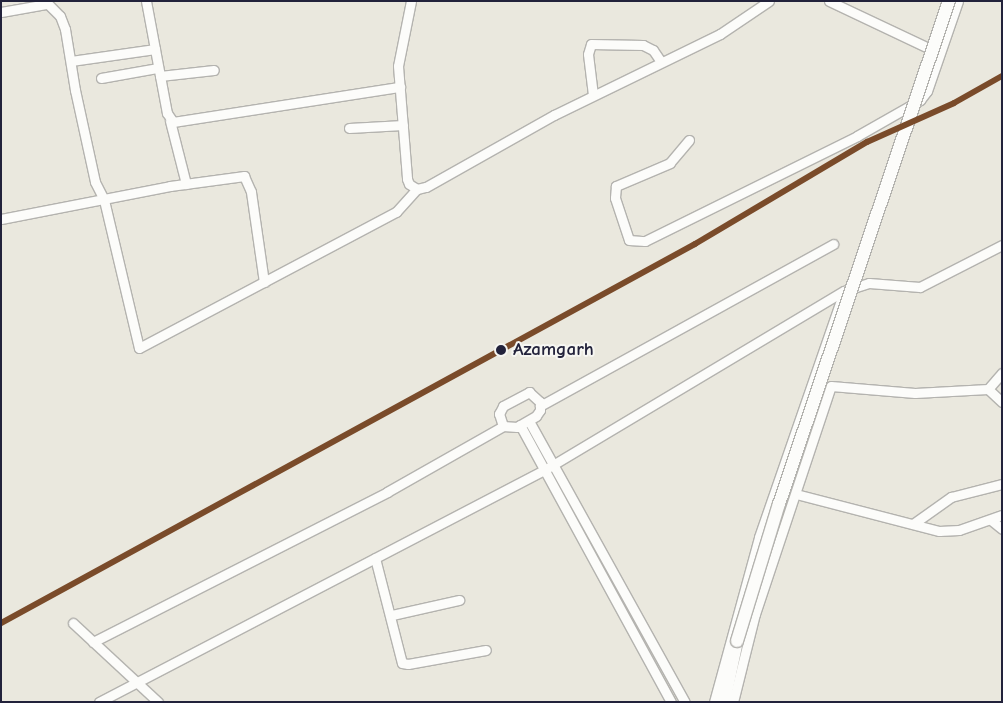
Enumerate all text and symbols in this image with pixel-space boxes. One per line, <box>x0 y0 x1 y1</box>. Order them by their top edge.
place label: Azamgarh <box>513 339 594 361</box>
marker: Azamgarh <box>493 342 509 358</box>

